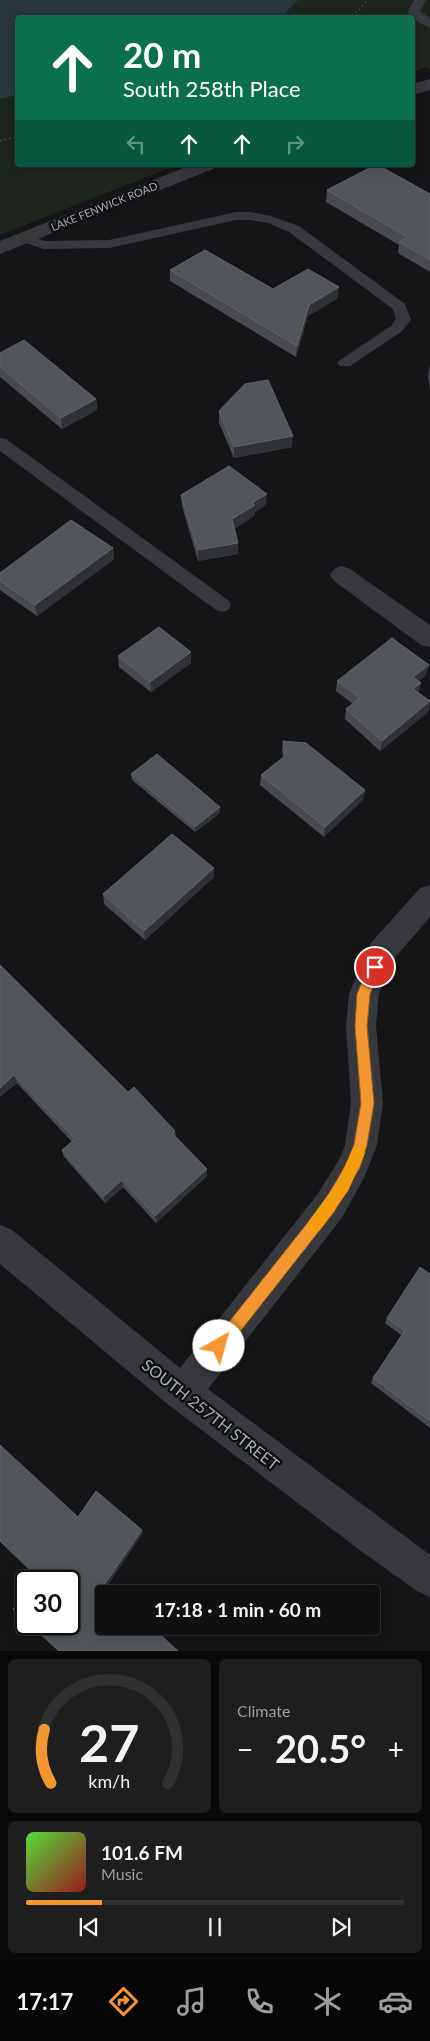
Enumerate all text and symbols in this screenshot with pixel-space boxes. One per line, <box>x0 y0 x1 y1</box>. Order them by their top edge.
text: 20 m <box>123 33 201 75</box>
icon: ahead <box>40 35 105 100</box>
text: South 258th Place <box>123 75 301 102</box>
icon: left <box>122 130 150 158</box>
icon: ahead <box>175 130 203 158</box>
icon: ahead <box>228 130 256 158</box>
icon: right <box>281 130 309 158</box>
street label: LAKE FENWICK ROAD <box>49 179 159 233</box>
pin <box>354 946 396 988</box>
icon: arrive <box>361 953 389 981</box>
position arrow <box>192 1319 244 1371</box>
street label: SOUTH 257TH STREET <box>139 1355 284 1474</box>
speed limit sign: 30 <box>15 1570 80 1635</box>
text: 17:18 · 1 min · 60 m <box>154 1598 321 1621</box>
text: Climate <box>237 1701 290 1720</box>
text: 27 <box>79 1711 140 1773</box>
text: 20.5° <box>275 1725 366 1771</box>
text: − <box>237 1732 253 1766</box>
text: + <box>388 1732 404 1766</box>
text: km/h <box>89 1770 130 1792</box>
text: 101.6 FM <box>101 1841 183 1864</box>
text: Music <box>101 1864 143 1883</box>
icon: previous <box>75 1913 103 1941</box>
icon: pause <box>201 1913 229 1941</box>
icon: next <box>327 1913 355 1941</box>
icon: directions <box>106 1984 141 2019</box>
icon: music <box>174 1984 209 2019</box>
icon: phone <box>242 1984 277 2019</box>
icon: climate <box>310 1984 345 2019</box>
icon: car <box>378 1984 413 2019</box>
text: 17:17 <box>17 1988 73 2015</box>

